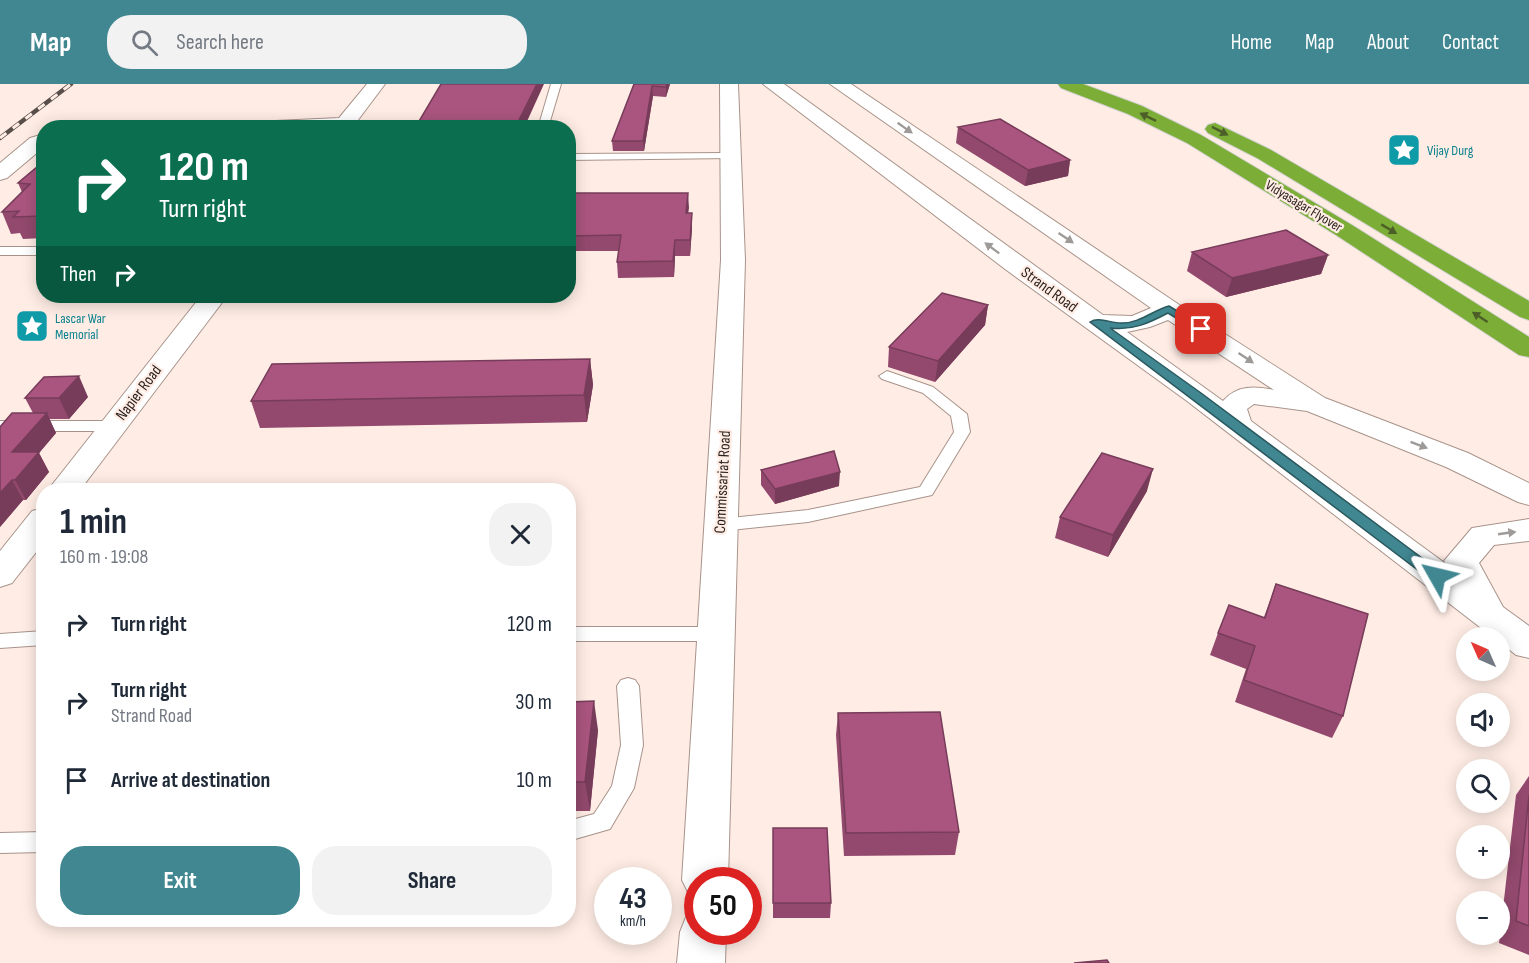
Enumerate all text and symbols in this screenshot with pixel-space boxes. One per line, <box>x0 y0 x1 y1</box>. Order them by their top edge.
search box <box>107 15 527 69</box>
text: Map <box>30 26 71 59</box>
icon: search <box>128 26 161 59</box>
text: Search here <box>176 29 264 56</box>
text: Home <box>1231 30 1272 55</box>
text: Map <box>1305 30 1334 55</box>
text: About <box>1367 30 1409 55</box>
text: Contact <box>1442 30 1499 55</box>
one-way arrow <box>1139 112 1157 122</box>
one-way arrow <box>897 122 913 133</box>
one-way arrow <box>1211 126 1229 136</box>
place icon: Vijay Durg <box>1386 132 1422 168</box>
text: 120 m <box>159 142 249 193</box>
place label: Vijay Durg <box>1427 142 1474 159</box>
icon: right <box>60 144 138 222</box>
street label: Vidyasagar Flyover <box>1263 176 1345 236</box>
text: Turn right <box>159 193 246 225</box>
one-way arrow <box>1381 223 1397 234</box>
one-way arrow <box>1058 232 1074 243</box>
one-way arrow <box>985 242 1001 254</box>
icon: right <box>108 258 141 291</box>
text: Then <box>60 261 96 288</box>
street label: Strand Road <box>1017 263 1081 317</box>
pin <box>1175 303 1226 354</box>
place icon: Lascar War Memorial <box>14 308 50 344</box>
place label: Lascar War Memorial <box>55 310 106 343</box>
icon: arrive <box>1184 312 1217 345</box>
one-way arrow <box>1472 312 1488 323</box>
one-way arrow <box>1238 352 1254 363</box>
street label: Napier Road <box>112 362 166 424</box>
street label: Commissariat Road <box>711 430 735 534</box>
one-way arrow <box>1410 441 1428 450</box>
text: 1 min <box>60 501 127 544</box>
button: close <box>489 503 552 566</box>
one-way arrow <box>1498 528 1517 537</box>
position arrow <box>1405 544 1469 608</box>
text: 160 m · 19:08 <box>60 545 148 569</box>
icon: right <box>60 608 93 641</box>
text: Turn right <box>111 611 187 638</box>
text: 120 m <box>508 611 552 638</box>
north arrow <box>1456 627 1510 681</box>
map controls <box>1456 627 1510 945</box>
text: Turn right <box>111 677 187 704</box>
icon: right <box>60 686 93 719</box>
text: 30 m <box>515 689 552 716</box>
button: sound <box>1456 693 1510 747</box>
text: Strand Road <box>111 704 192 728</box>
button: search <box>1456 759 1510 813</box>
icon: arrive <box>60 764 93 797</box>
text: Arrive at destination <box>111 767 270 794</box>
text: 10 m <box>517 767 552 794</box>
button: + <box>1456 825 1510 879</box>
button: Exit <box>60 846 300 915</box>
button: Share <box>312 846 552 915</box>
speed limit sign: 50 <box>684 867 762 945</box>
text: 43 <box>619 881 647 917</box>
button: − <box>1456 891 1510 945</box>
text: km/h <box>620 912 646 931</box>

